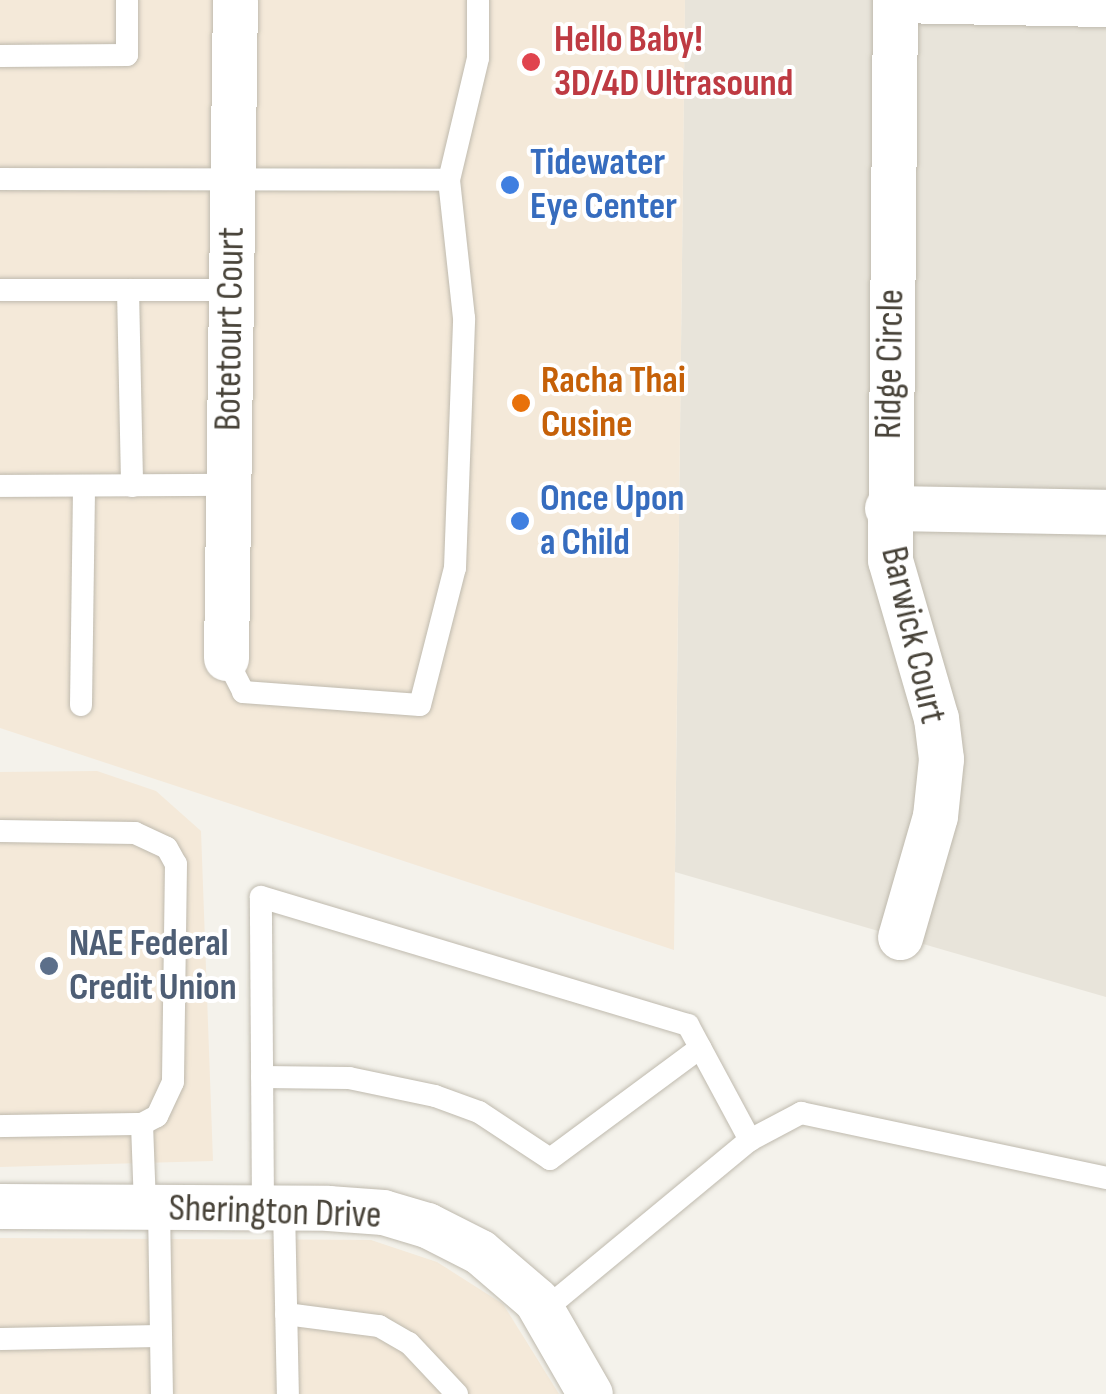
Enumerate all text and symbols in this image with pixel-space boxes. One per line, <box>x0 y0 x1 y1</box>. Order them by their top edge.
place label: Hello Baby! 3D/4D Ultrasound <box>554 17 793 106</box>
marker: Hello Baby! 3D/4D Ultrasound <box>518 49 544 75</box>
place label: Tidewater Eye Center <box>530 140 677 230</box>
marker: Tidewater Eye Center <box>499 174 521 196</box>
street label: Botetourt Court <box>205 227 255 431</box>
street label: Ridge Circle <box>866 289 914 439</box>
place label: Racha Thai Cusine <box>541 358 686 448</box>
marker: Racha Thai Cusine <box>510 392 532 414</box>
place label: Once Upon a Child <box>540 476 684 566</box>
marker: Once Upon a Child <box>509 510 531 532</box>
street label: Barwick Court <box>871 542 955 728</box>
place label: NAE Federal Credit Union <box>69 921 237 1011</box>
marker: NAE Federal Credit Union <box>38 955 60 977</box>
street label: Sherington Drive <box>168 1186 382 1238</box>

